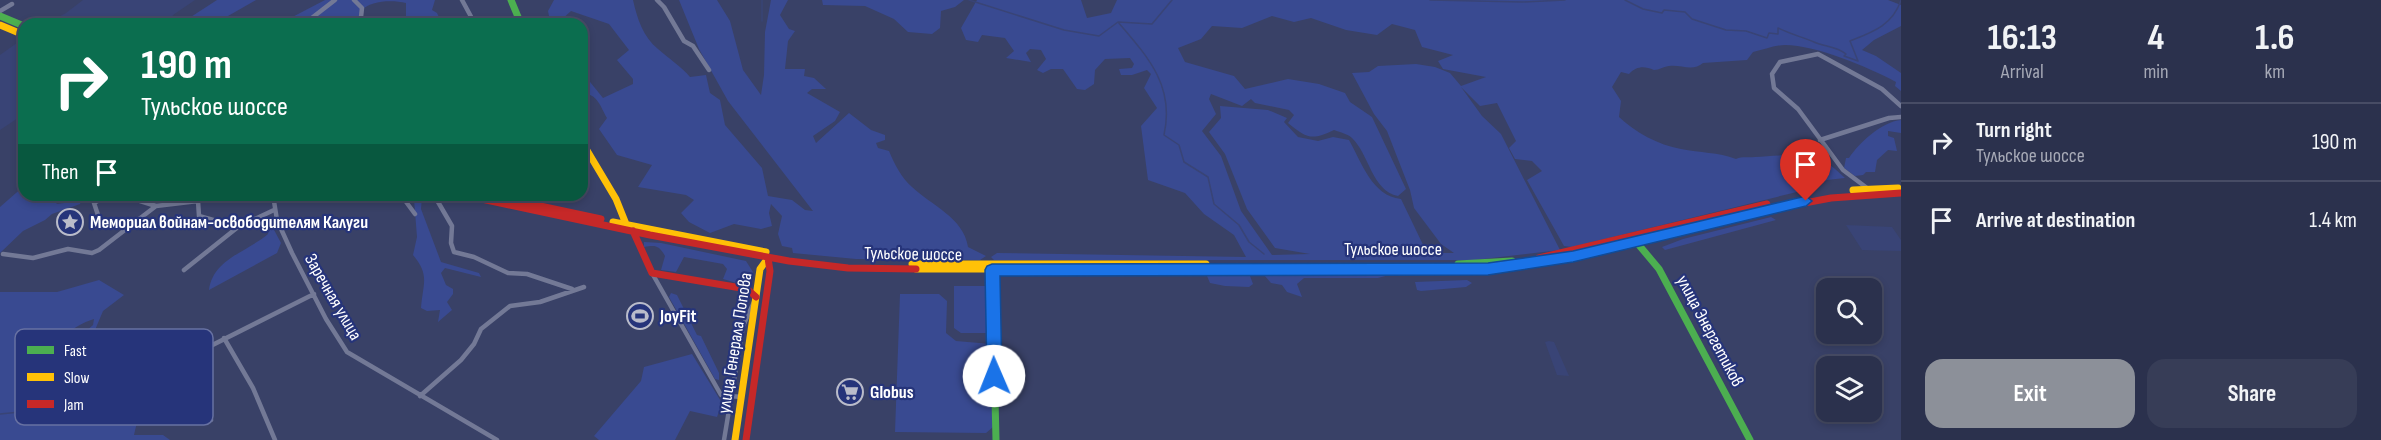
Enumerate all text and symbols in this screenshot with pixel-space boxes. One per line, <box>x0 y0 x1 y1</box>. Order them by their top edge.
text: 16:13 <box>1988 17 2057 60</box>
text: 4 <box>2148 17 2164 60</box>
text: 1.6 <box>2255 17 2294 60</box>
text: 190 m <box>141 40 232 91</box>
icon: right <box>42 42 120 120</box>
text: Arrival <box>2001 60 2044 84</box>
text: min <box>2143 60 2169 84</box>
text: km <box>2265 60 2285 84</box>
text: Тульское шоссе <box>141 91 288 123</box>
text: Turn right <box>1976 117 2052 144</box>
icon: right <box>1925 126 1958 159</box>
text: 190 m <box>2312 129 2357 156</box>
pin <box>1780 139 1831 201</box>
text: Тульское шоссе <box>1976 144 2085 168</box>
icon: arrive <box>1789 148 1822 181</box>
icon: arrive <box>90 156 123 189</box>
text: Then <box>42 159 78 186</box>
icon: arrive <box>1925 204 1958 237</box>
place icon: Мемориал войнам-освободителям Калуги <box>55 207 85 237</box>
text: Arrive at destination <box>1976 207 2135 234</box>
text: 1.4 km <box>2309 207 2357 234</box>
place label: Мемориал войнам-освободителям Калуги <box>90 212 368 233</box>
street label: Тульское шоссе <box>1344 239 1442 260</box>
street label: Тульское шоссе <box>864 243 962 265</box>
street label: Заречная улица <box>300 250 366 344</box>
street label: улица Генерала Попова <box>714 271 757 415</box>
street label: улица Энергетиков <box>1672 272 1748 390</box>
map controls <box>1816 278 1882 422</box>
button: search <box>1816 278 1882 344</box>
sports icon: JoyFit <box>625 301 655 331</box>
place label: JoyFit <box>659 306 696 327</box>
legend <box>15 329 213 425</box>
text: Fast <box>64 342 87 361</box>
position arrow <box>962 344 1026 408</box>
button: layers <box>1816 356 1882 422</box>
button: Exit <box>1925 359 2135 428</box>
button: Share <box>2147 359 2357 428</box>
text: Slow <box>64 369 89 388</box>
supermarket icon: Globus <box>835 377 865 407</box>
place label: Globus <box>870 382 914 403</box>
text: Jam <box>63 396 84 415</box>

